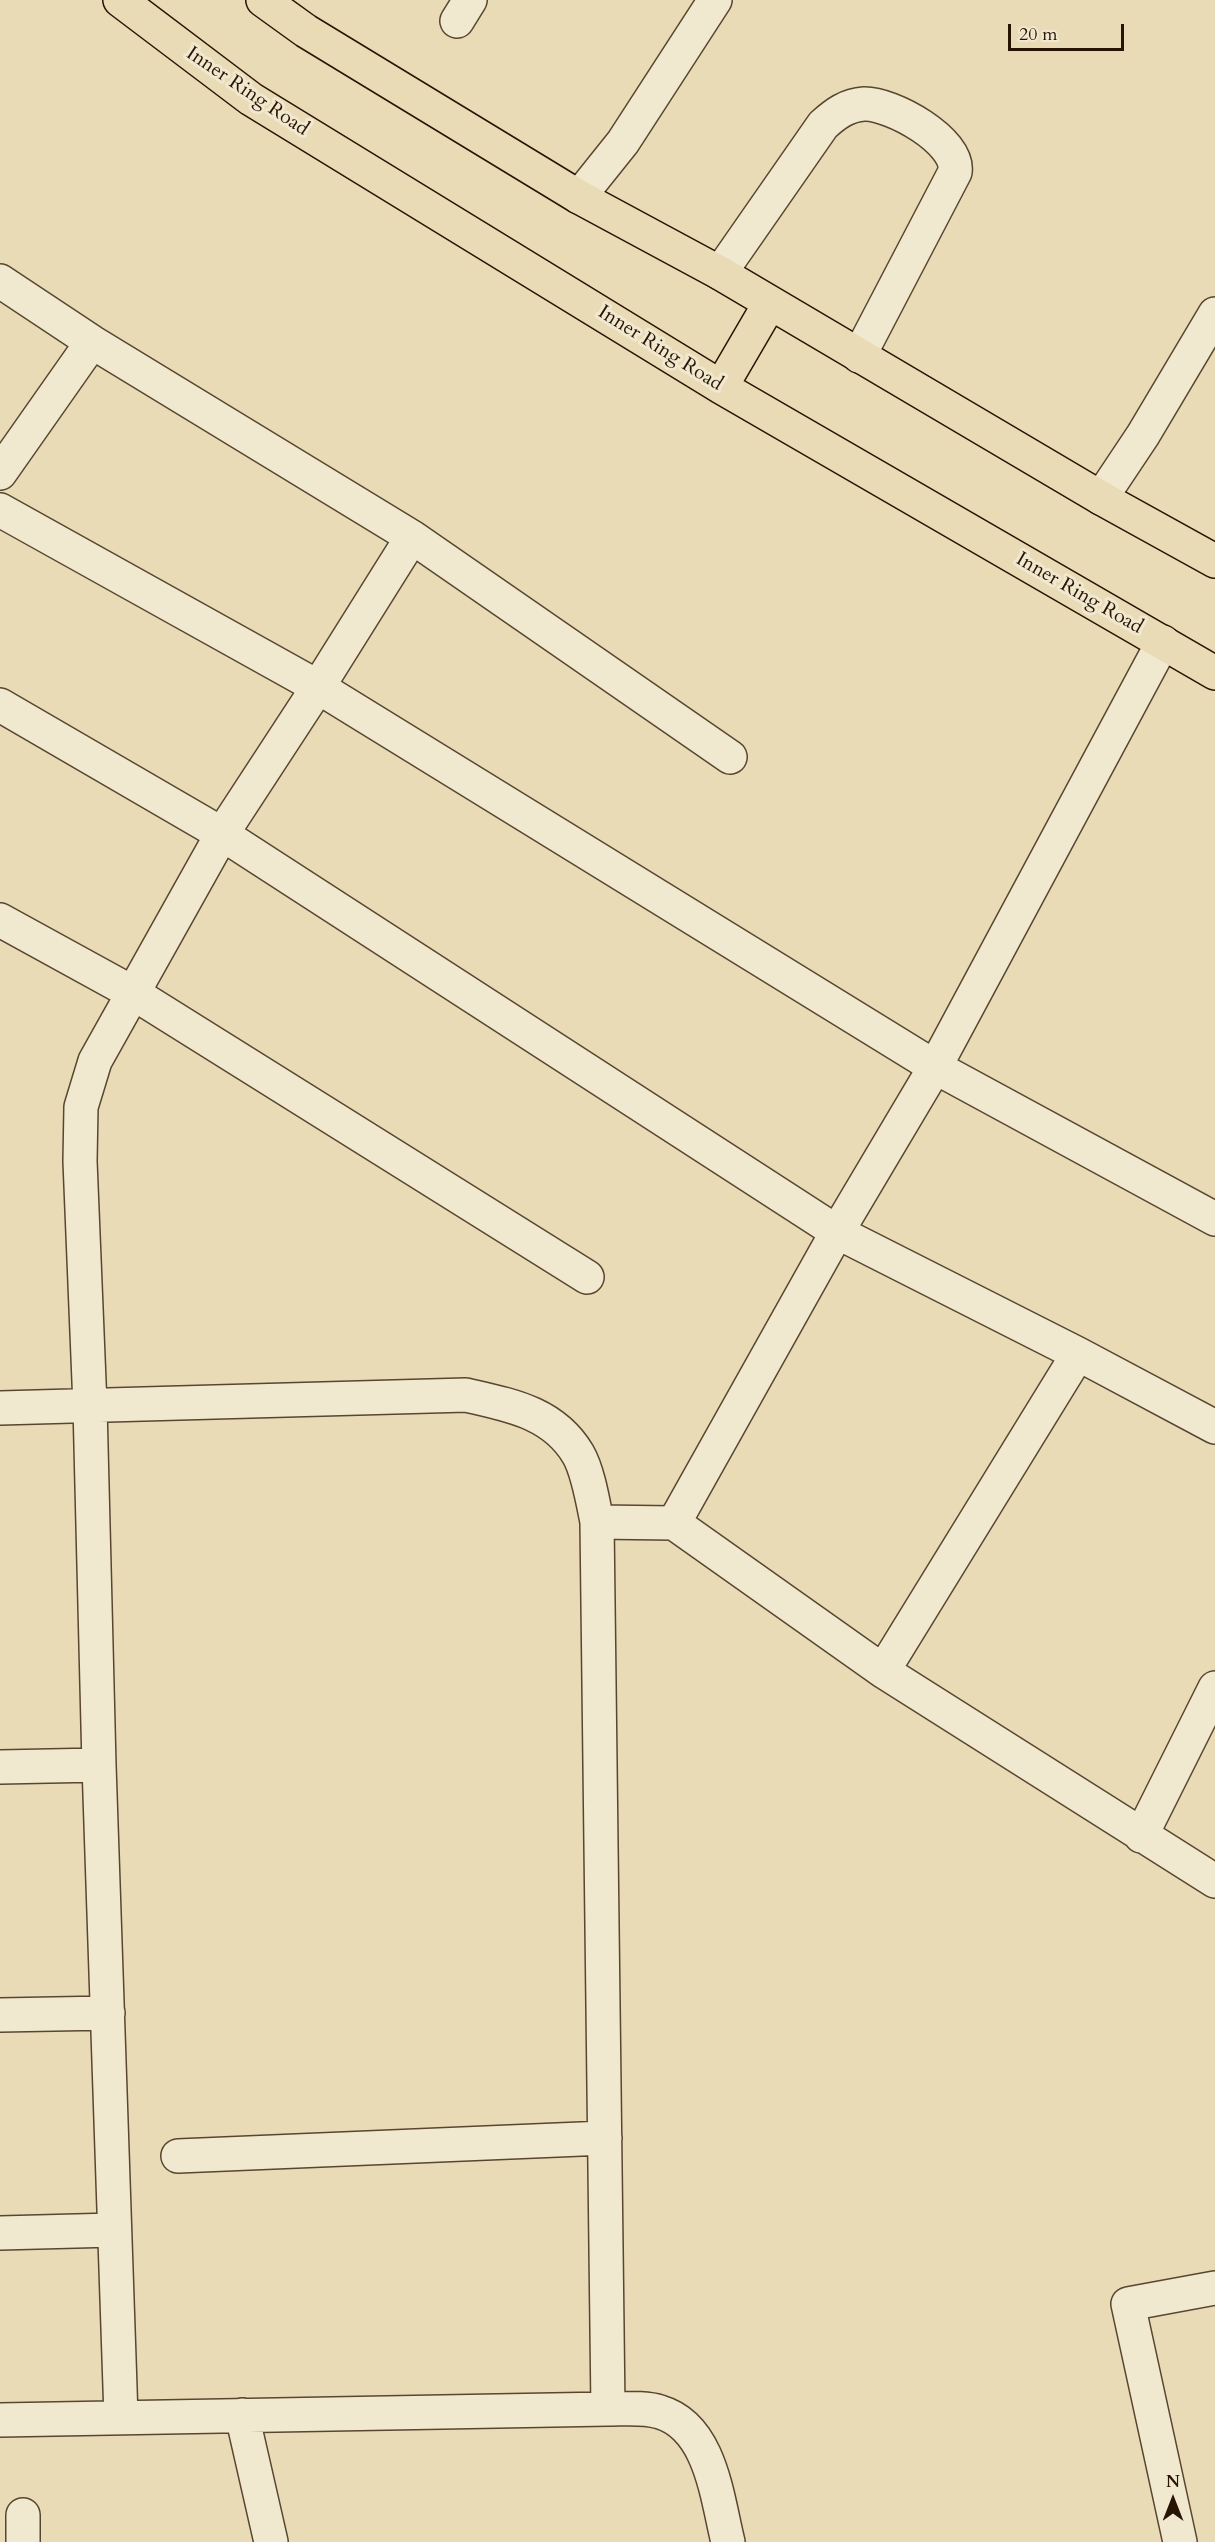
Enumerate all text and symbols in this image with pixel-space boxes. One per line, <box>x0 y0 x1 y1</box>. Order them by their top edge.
scale bar <box>1011 12 1126 50</box>
text: 20 m <box>1019 22 1058 47</box>
street label: Inner Ring Road <box>181 42 313 142</box>
street label: Inner Ring Road <box>593 301 727 397</box>
street label: Inner Ring Road <box>1011 548 1147 640</box>
north arrow <box>1143 2470 1203 2530</box>
text: N <box>1166 2471 1180 2493</box>

